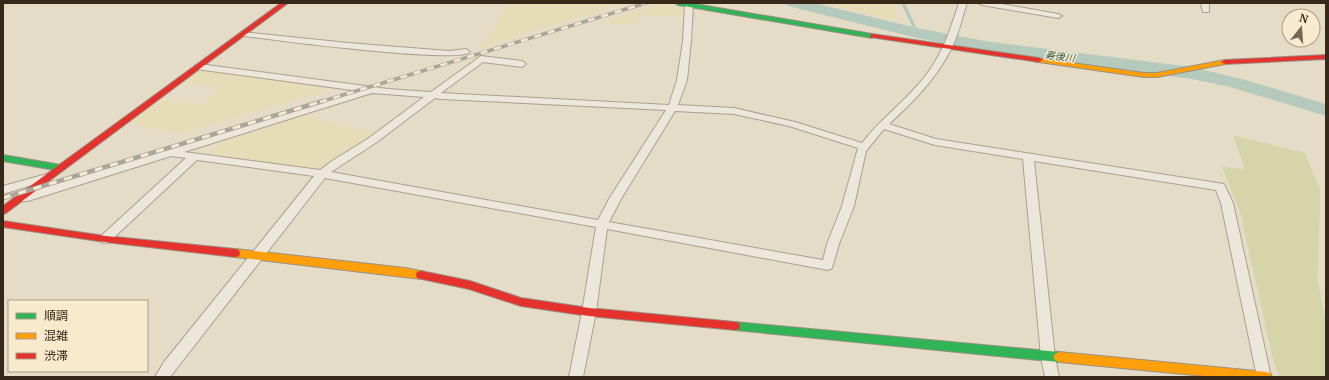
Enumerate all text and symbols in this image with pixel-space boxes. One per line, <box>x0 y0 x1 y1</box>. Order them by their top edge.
north arrow <box>1281 8 1321 48</box>
text: N <box>1298 10 1311 26</box>
water label: 寿後川 <box>1044 47 1077 65</box>
legend <box>8 300 148 372</box>
text: 順調 <box>44 307 68 324</box>
text: 混雑 <box>44 327 68 344</box>
text: 渋滞 <box>44 347 68 364</box>

